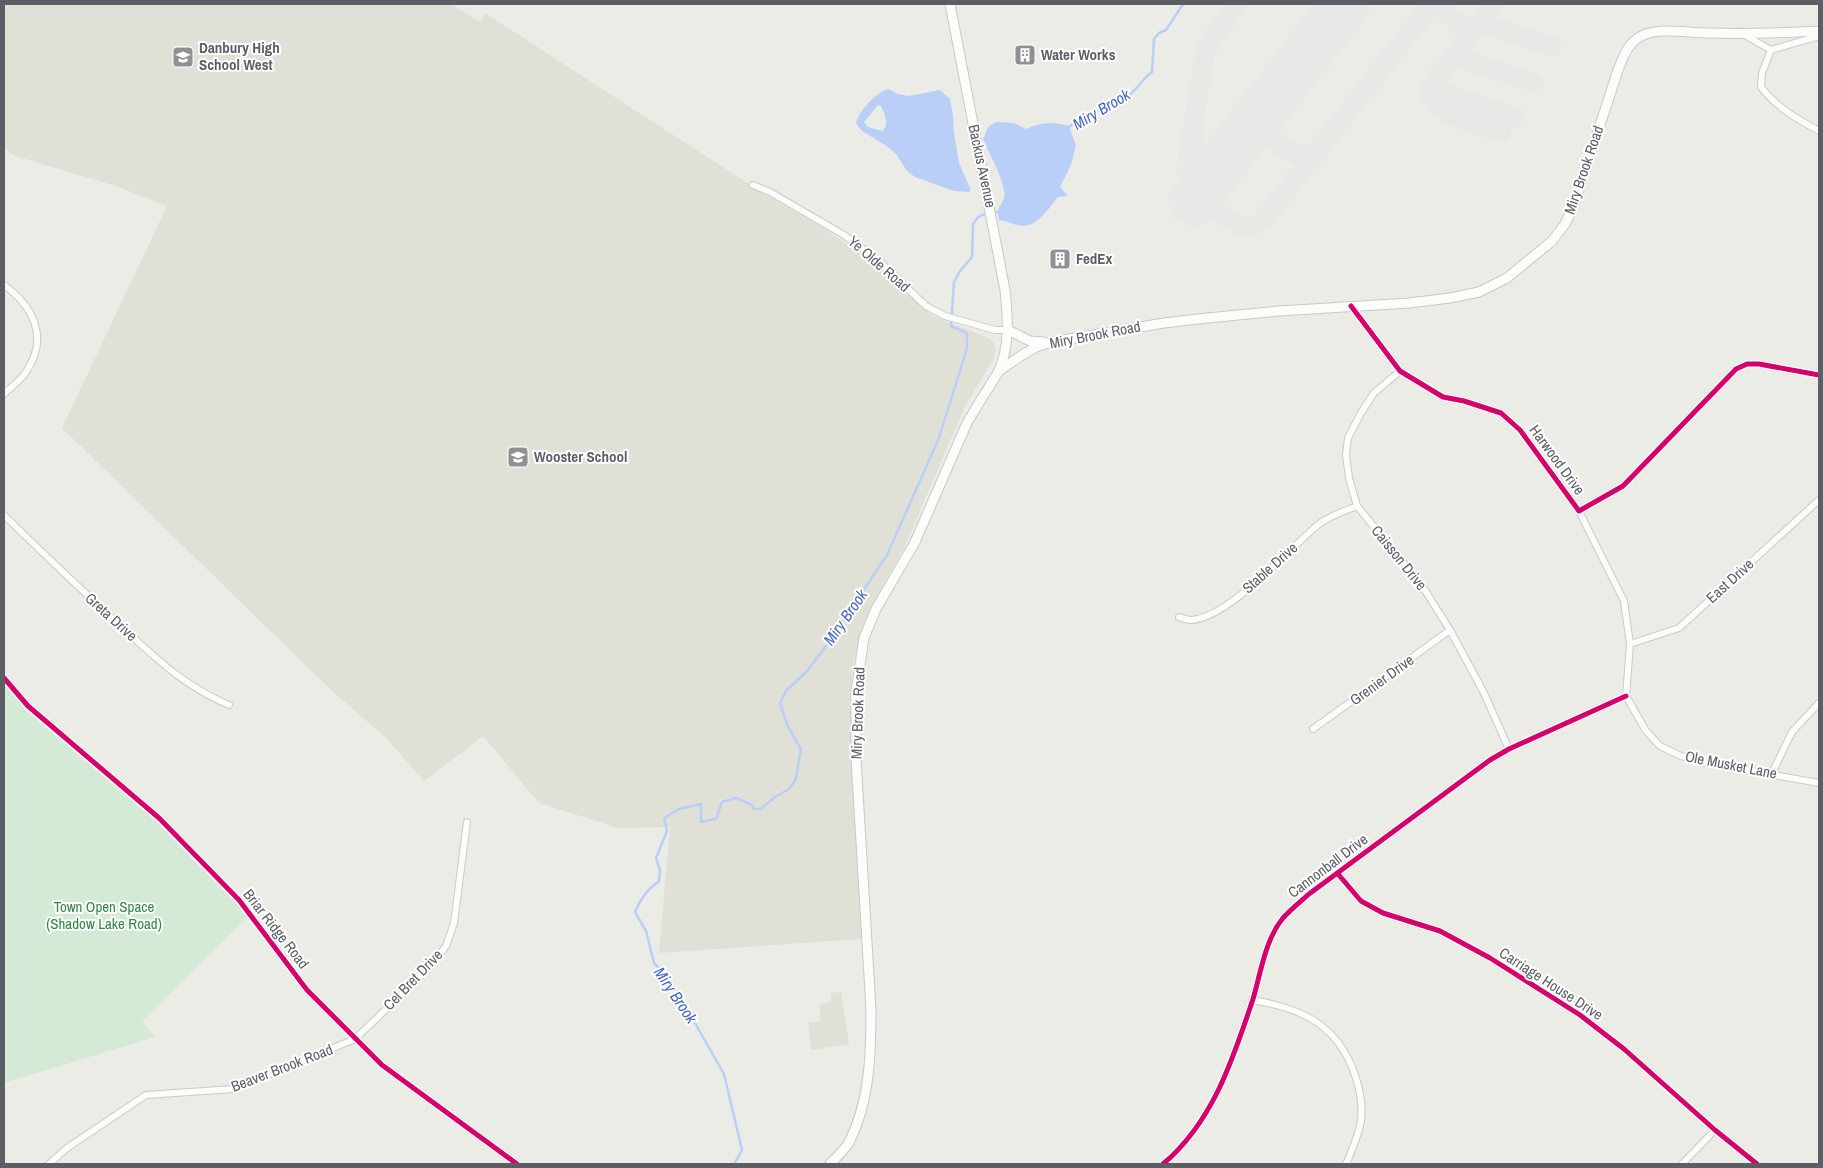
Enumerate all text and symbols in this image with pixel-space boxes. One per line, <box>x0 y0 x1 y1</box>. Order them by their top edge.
place label: Danbury High School West <box>199 37 280 75</box>
building icon: Water Works <box>1013 43 1037 67</box>
place label: Water Works <box>1041 44 1116 65</box>
school or university icon: Danbury High School West <box>171 45 195 69</box>
water label: Miry Brook <box>1068 83 1134 135</box>
street label: Backus Avenue <box>963 122 1002 210</box>
street label: Miry Brook Road <box>1559 123 1608 217</box>
street label: Ye Olde Road <box>844 231 915 297</box>
building icon: FedEx <box>1048 247 1072 271</box>
place label: FedEx <box>1076 248 1112 269</box>
street label: Miry Brook Road <box>1048 315 1142 354</box>
street label: Harwood Drive <box>1525 420 1590 499</box>
school or university icon: Wooster School <box>506 445 530 469</box>
place label: Wooster School <box>534 446 627 467</box>
street label: Caisson Drive <box>1367 521 1432 595</box>
street label: Stable Drive <box>1237 537 1302 598</box>
street label: East Drive <box>1701 554 1758 608</box>
water label: Miry Brook <box>818 584 872 649</box>
street label: Greta Drive <box>81 588 142 646</box>
street label: Grenier Drive <box>1345 649 1418 710</box>
street label: Miry Brook Road <box>845 667 870 759</box>
street label: Ole Musket Lane <box>1683 745 1779 784</box>
street label: Cannonball Drive <box>1283 829 1372 903</box>
street label: Briar Ridge Road <box>239 885 314 973</box>
park label: Town Open Space (Shadow Lake Road) <box>46 896 162 934</box>
street label: Carriage House Drive <box>1495 942 1607 1025</box>
street label: Cel Bret Drive <box>378 944 447 1015</box>
water label: Miry Brook <box>649 963 703 1028</box>
street label: Beaver Brook Road <box>228 1038 336 1097</box>

